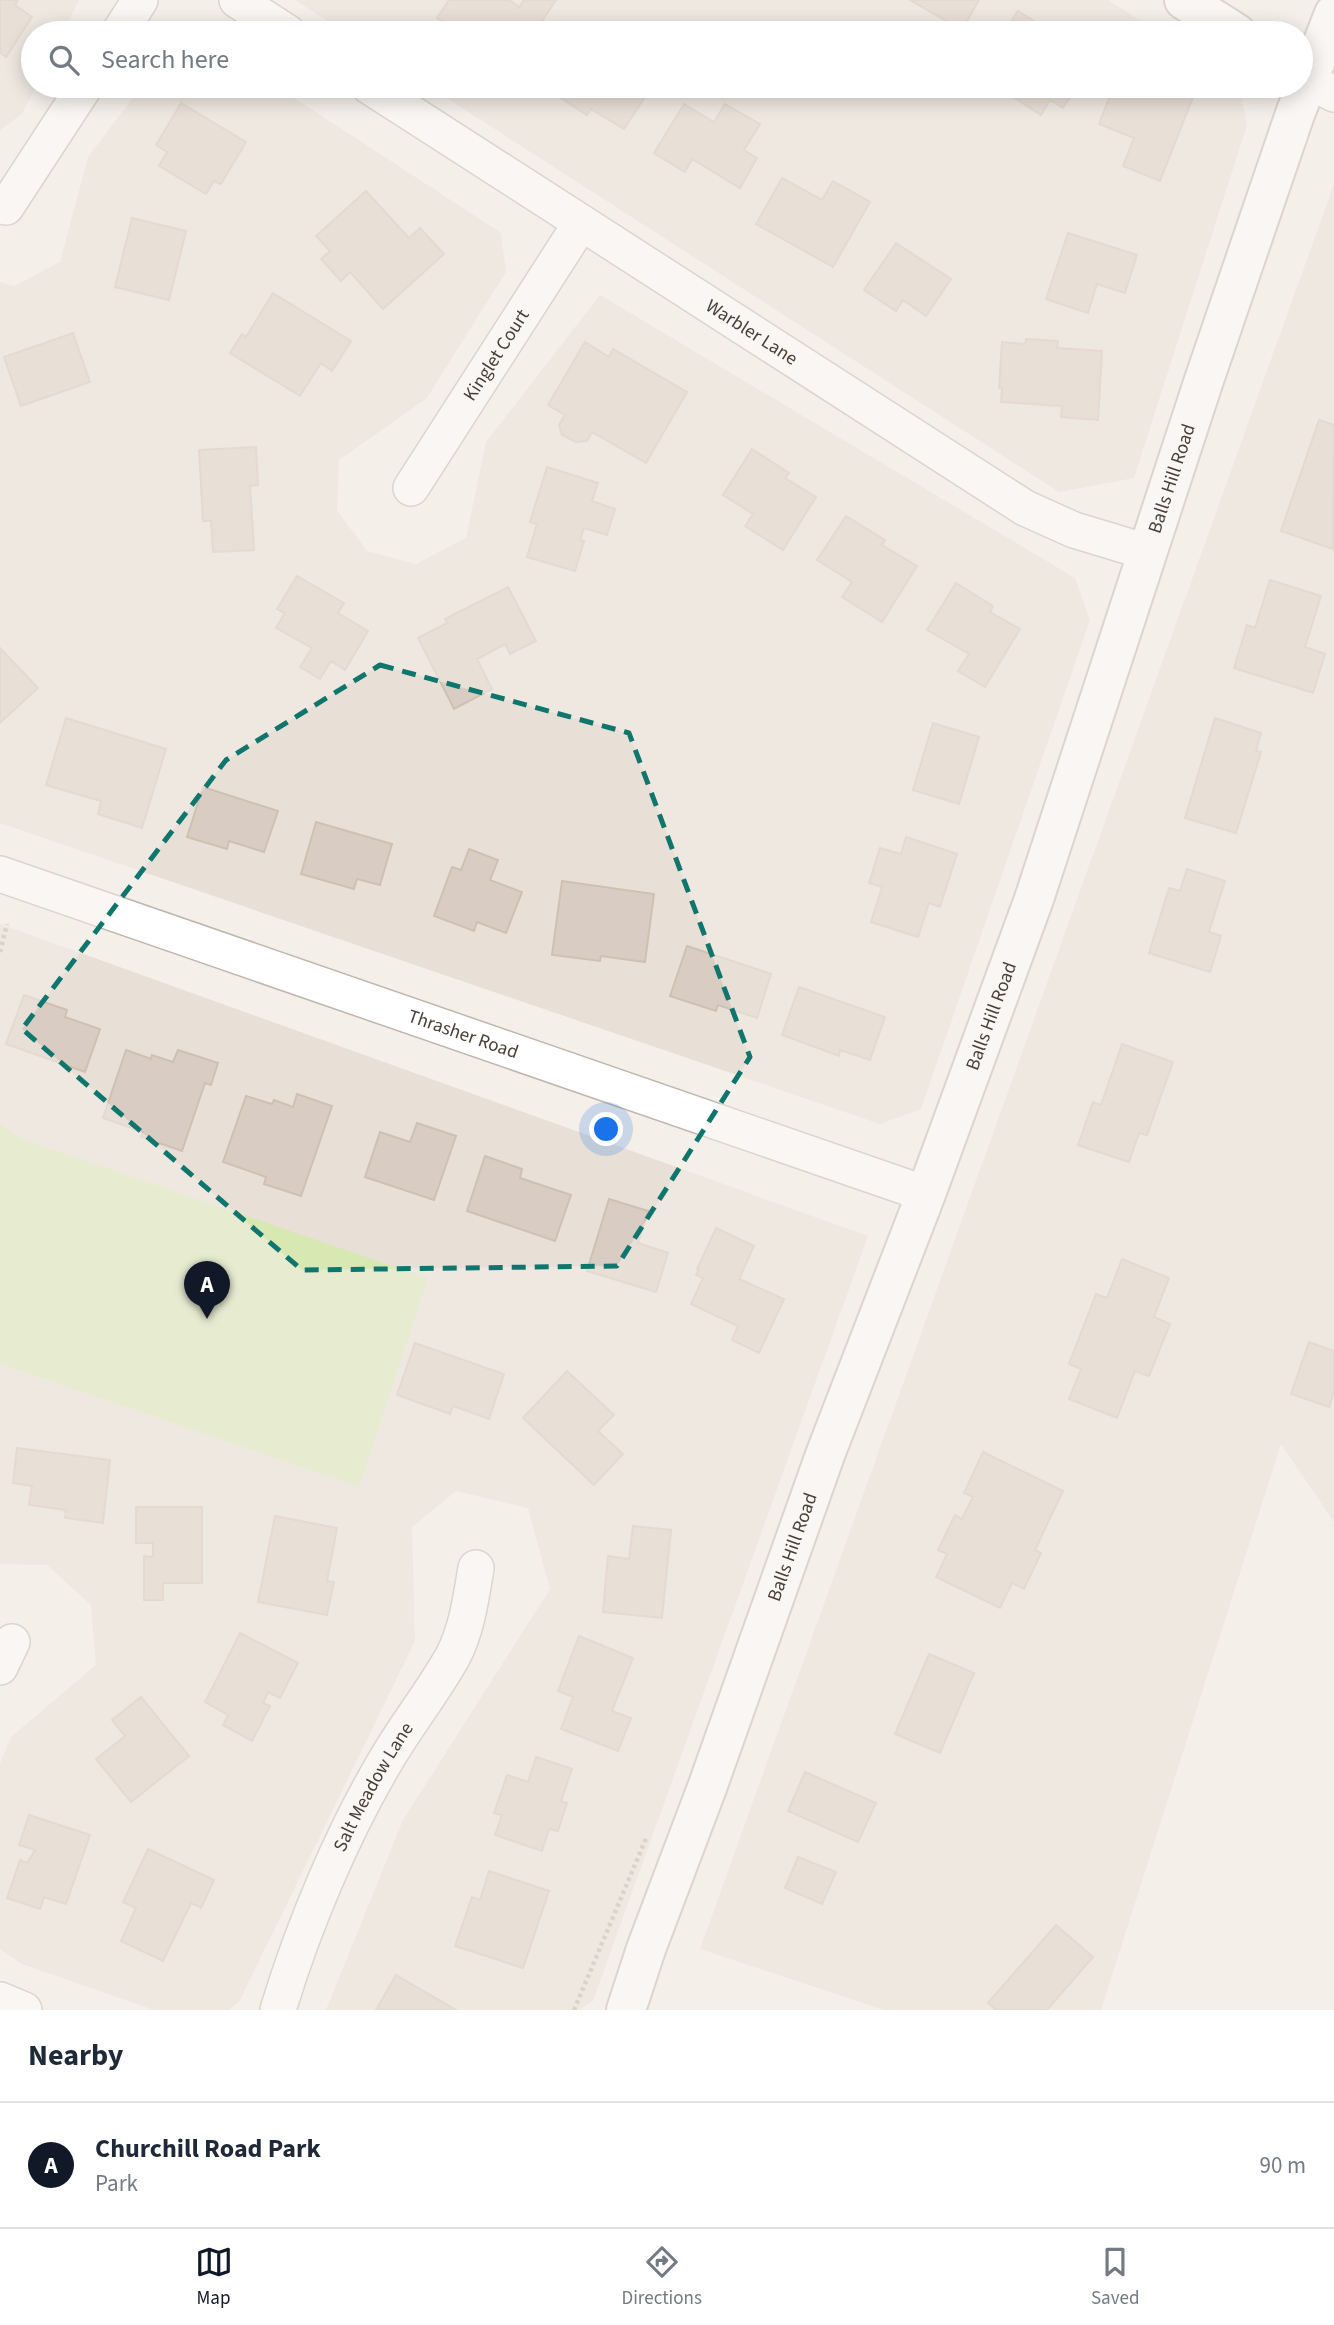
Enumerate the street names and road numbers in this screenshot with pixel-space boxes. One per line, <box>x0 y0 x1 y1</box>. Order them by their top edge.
street label: Warbler Lane <box>700 292 803 372</box>
street label: Kinglet Court <box>457 303 536 406</box>
street label: Balls Hill Road <box>1141 420 1202 537</box>
street label: Balls Hill Road <box>959 958 1023 1074</box>
street label: Thrasher Road <box>404 1002 522 1066</box>
street label: Balls Hill Road <box>761 1489 824 1605</box>
street label: Salt Meadow Lane <box>327 1717 420 1856</box>

